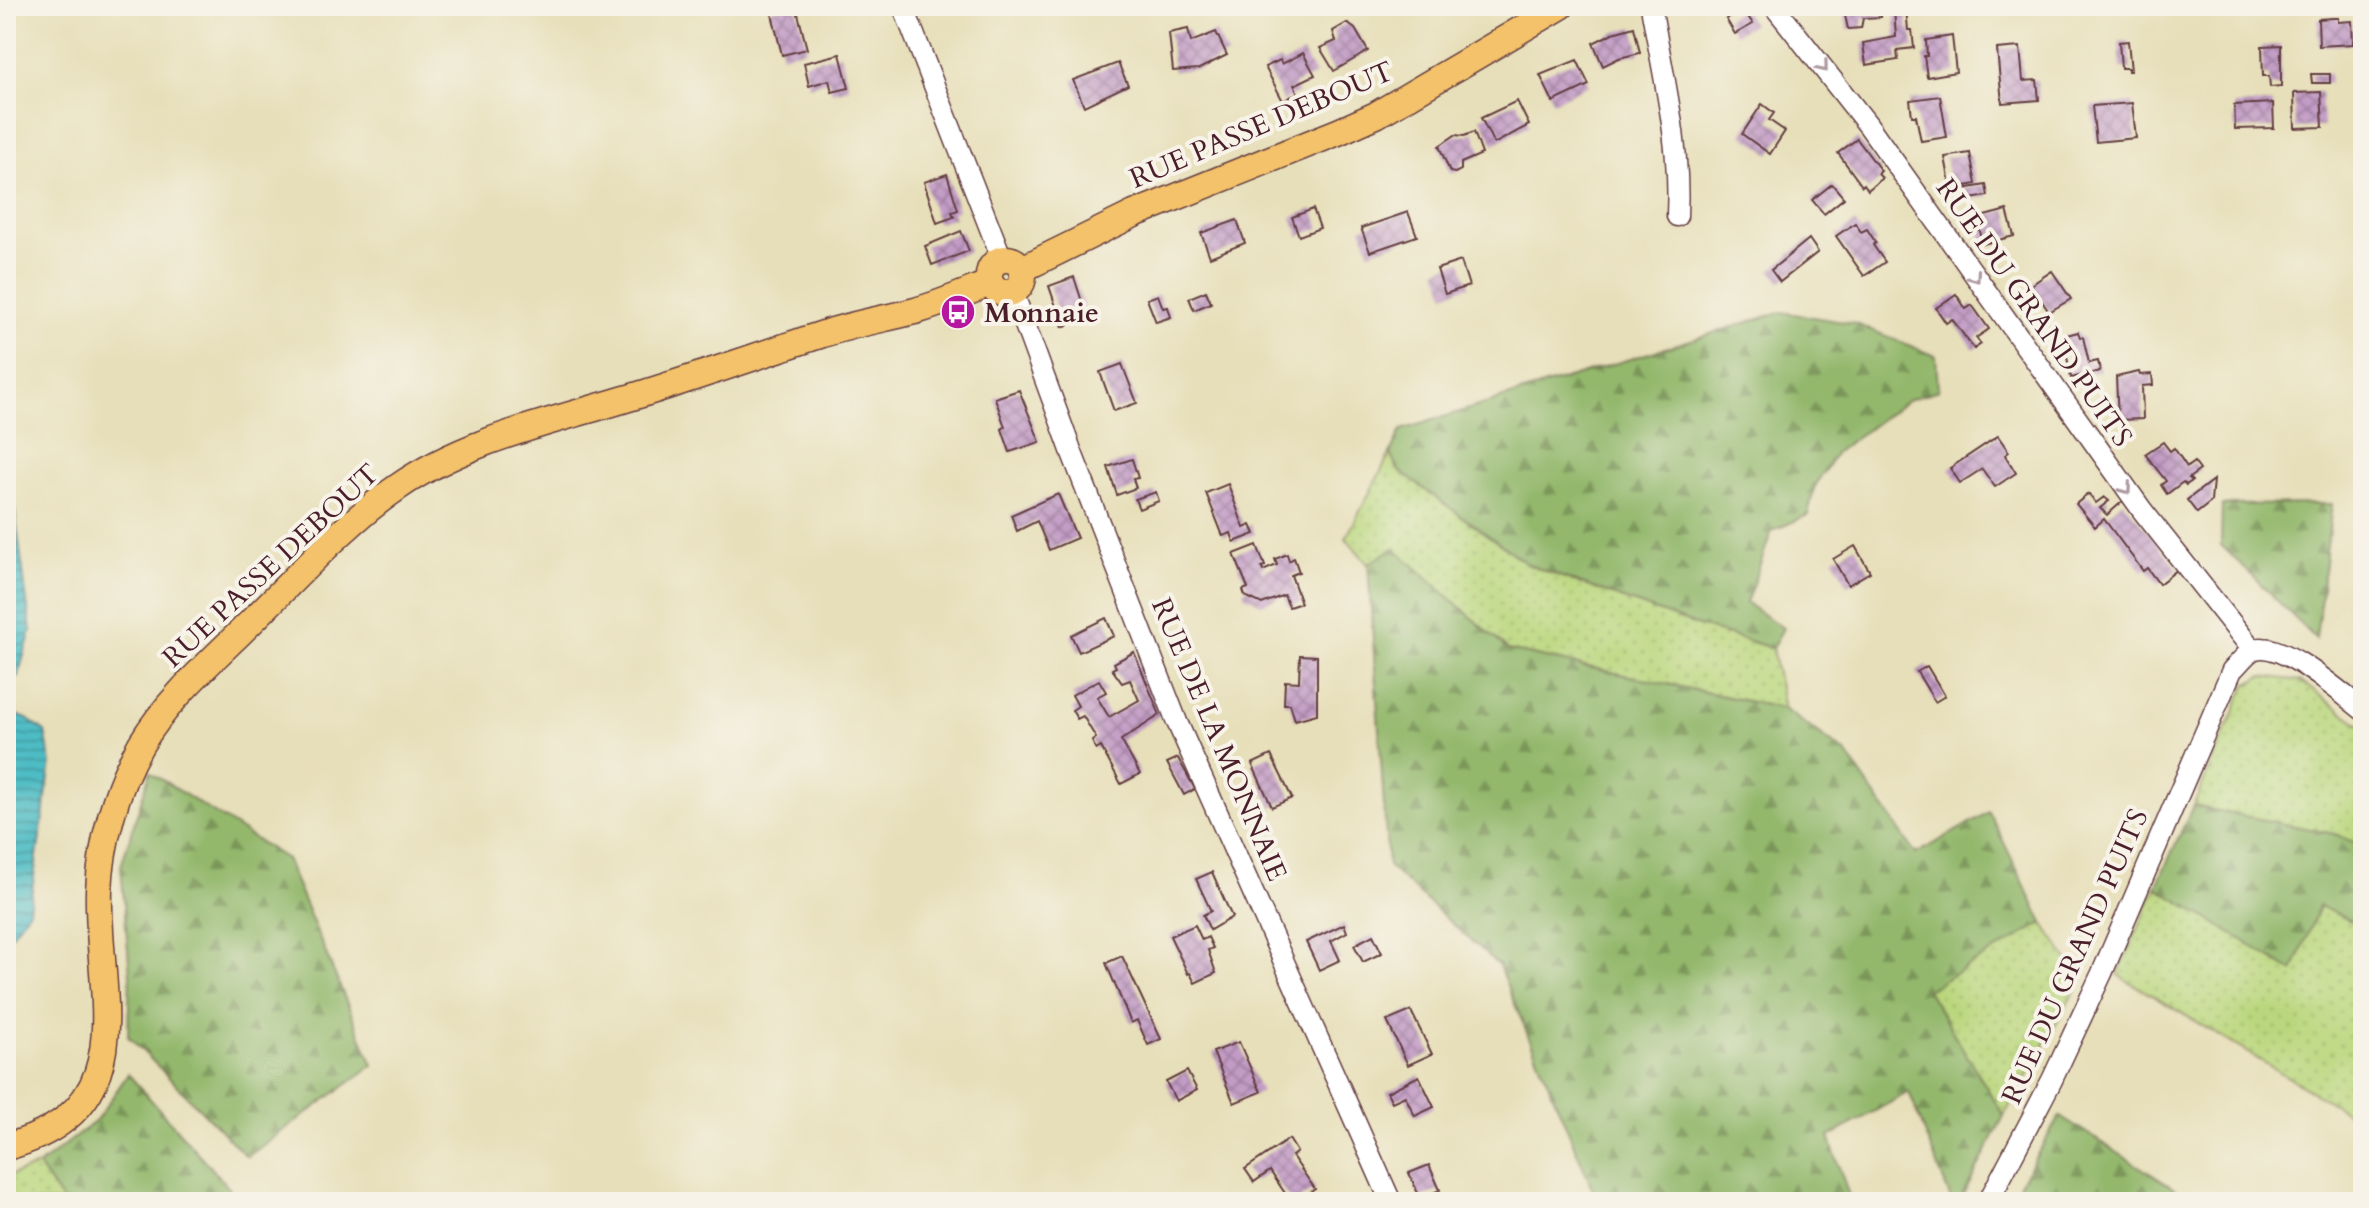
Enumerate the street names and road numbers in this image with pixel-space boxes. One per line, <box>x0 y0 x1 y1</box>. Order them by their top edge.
street label: RUE PASSE DEBOUT <box>1124 52 1399 198</box>
street label: RUE DU GRAND PUITS <box>1927 171 2141 454</box>
street label: RUE PASSE DEBOUT <box>154 455 387 676</box>
street label: RUE DE LA MONNAIE <box>1142 592 1296 887</box>
street label: RUE DU GRAND PUITS <box>1993 803 2157 1110</box>

